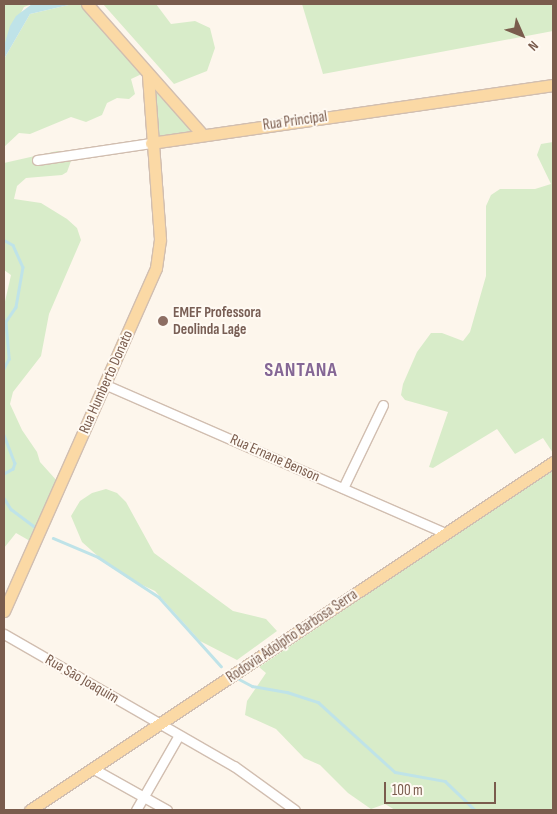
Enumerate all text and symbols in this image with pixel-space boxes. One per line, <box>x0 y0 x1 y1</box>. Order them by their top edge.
north arrow <box>497 10 547 60</box>
text: N <box>524 37 542 54</box>
street label: Rua Principal <box>262 108 328 134</box>
place label: EMEF Professora Deolinda Lage <box>173 303 261 338</box>
marker: EMEF Professora Deolinda Lage <box>157 315 169 327</box>
street label: Rua Humberto Donato <box>75 328 137 436</box>
district label: SANTANA <box>263 358 339 382</box>
street label: Rua Ernane Benson <box>227 430 323 486</box>
street label: Rodovia Adolpho Barbosa Serra <box>223 585 361 687</box>
street label: Rua São Joaquim <box>42 651 122 707</box>
scale bar <box>387 772 500 804</box>
text: 100 m <box>392 781 423 800</box>

